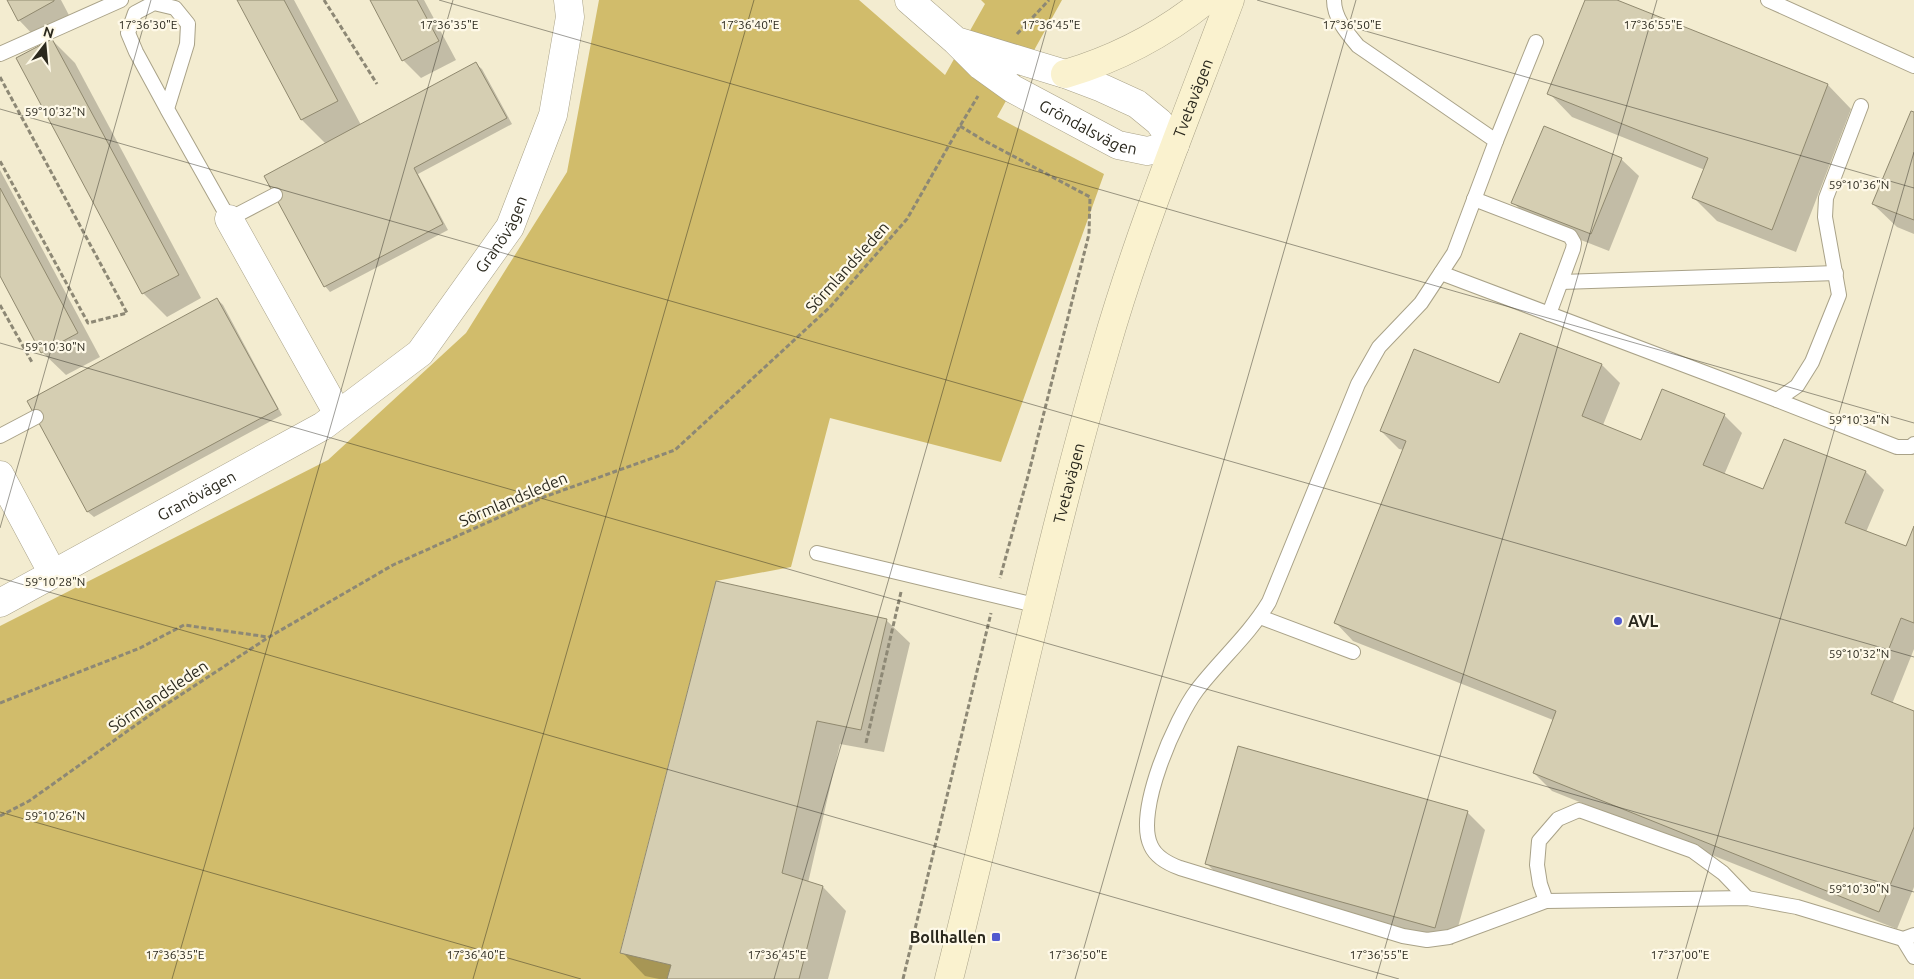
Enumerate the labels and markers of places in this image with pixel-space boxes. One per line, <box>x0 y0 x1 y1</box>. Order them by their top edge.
place label: AVL <box>1628 612 1658 630</box>
marker: AVL <box>1612 615 1624 627</box>
place label: Bollhallen <box>910 928 986 946</box>
marker: Bollhallen <box>990 931 1002 943</box>

